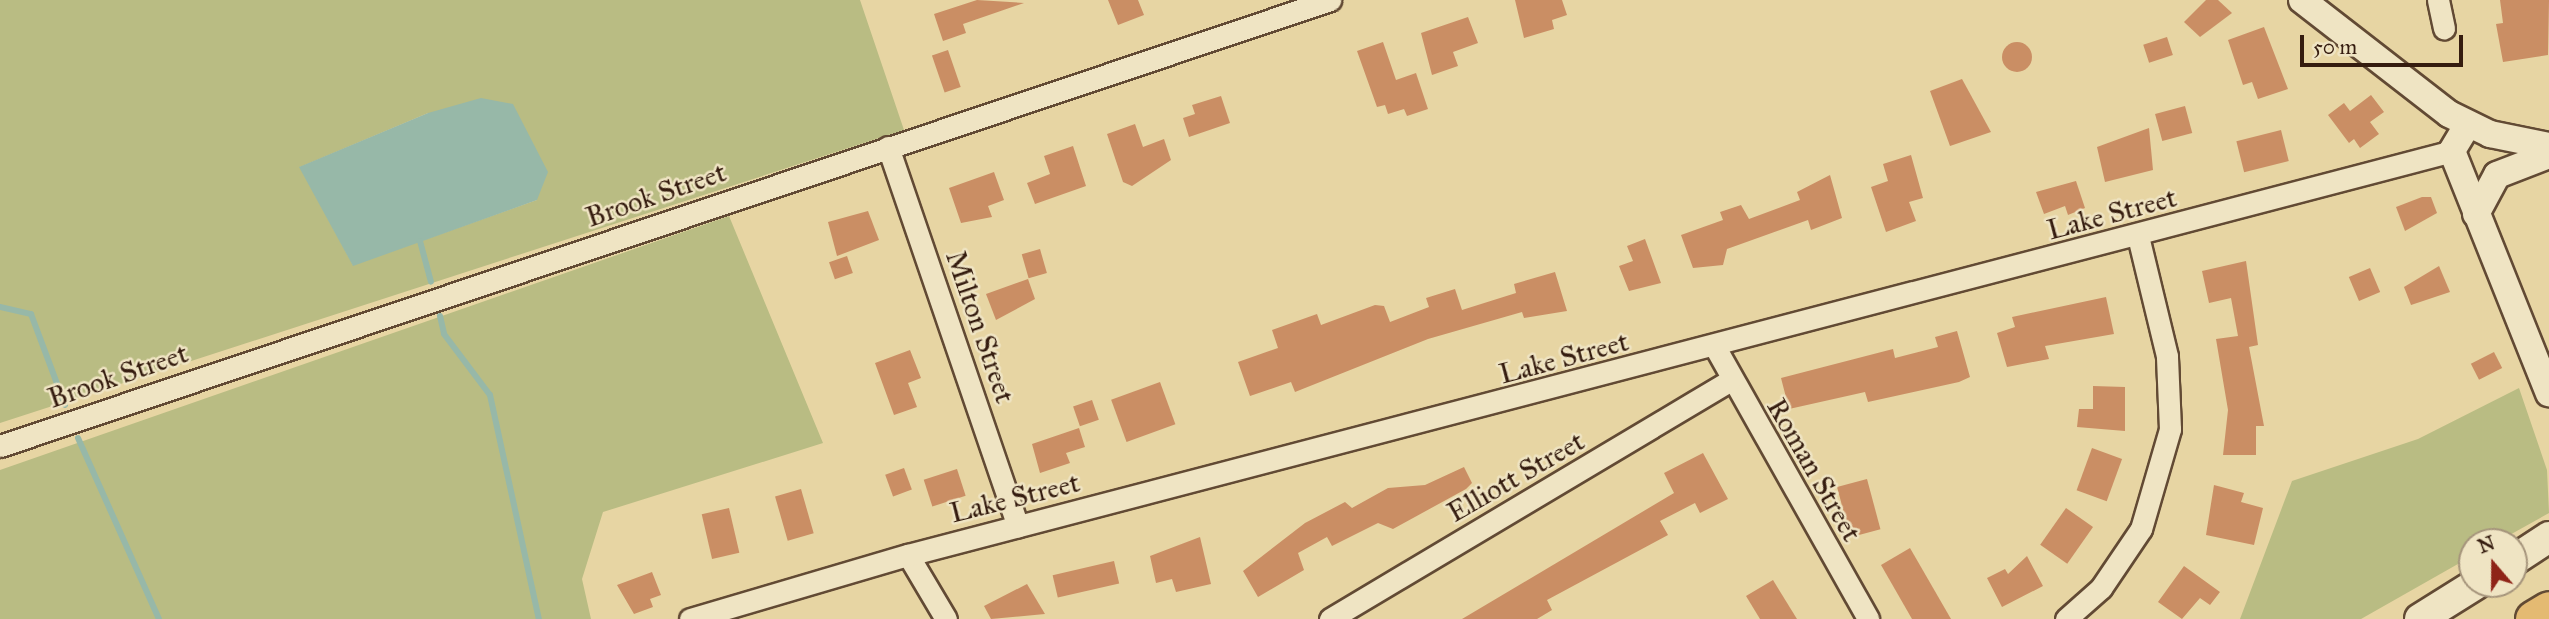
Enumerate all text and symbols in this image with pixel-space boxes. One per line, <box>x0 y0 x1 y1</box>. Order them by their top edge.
scale bar <box>2304 21 2467 65</box>
text: 50 m <box>2313 34 2357 60</box>
street label: Brook Street <box>582 155 730 235</box>
street label: Lake Street <box>2044 181 2180 247</box>
street label: Milton Street <box>938 246 1022 408</box>
street label: Lake Street <box>1496 325 1632 391</box>
street label: Brook Street <box>44 336 192 416</box>
street label: Roman Street <box>1760 392 1868 548</box>
street label: Elliott Street <box>1442 424 1590 530</box>
street label: Lake Street <box>947 466 1083 530</box>
north arrow <box>2458 528 2528 598</box>
text: N <box>2475 531 2498 558</box>

